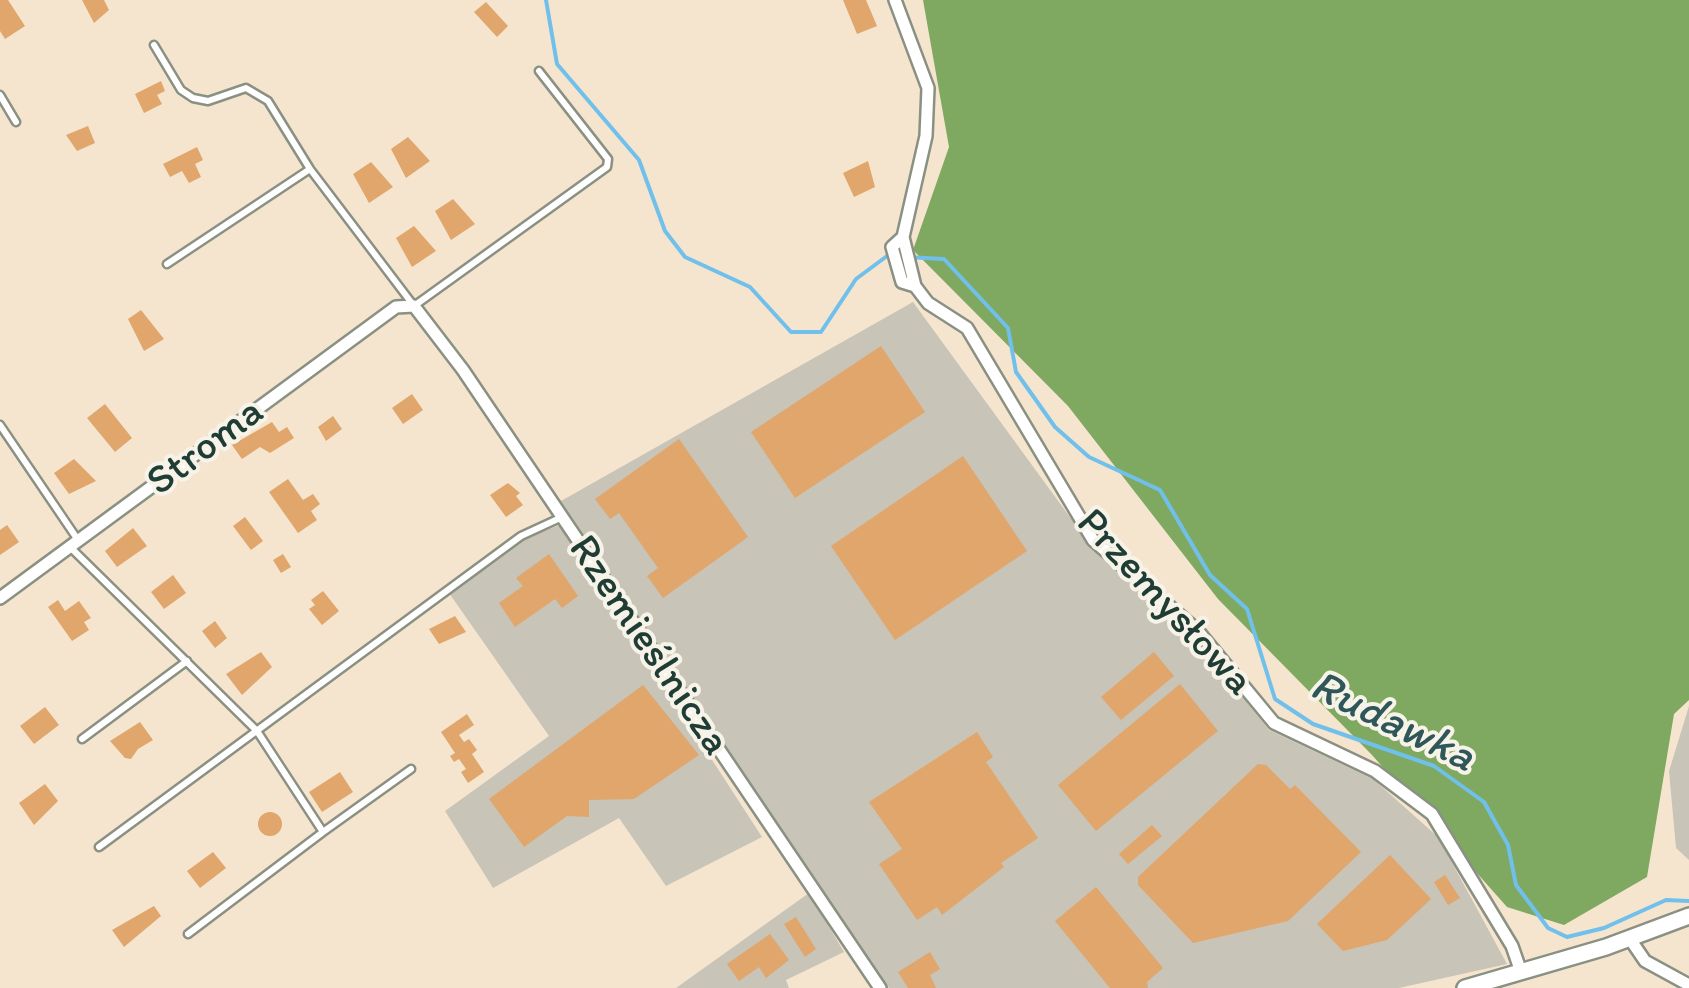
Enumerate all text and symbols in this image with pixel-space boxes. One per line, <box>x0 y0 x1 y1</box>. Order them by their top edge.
street label: Stroma <box>138 388 274 508</box>
street label: Przemysłowa <box>1065 499 1263 707</box>
street label: Rzemieślnicza <box>556 527 740 765</box>
water label: Rudawka <box>1301 660 1483 786</box>

